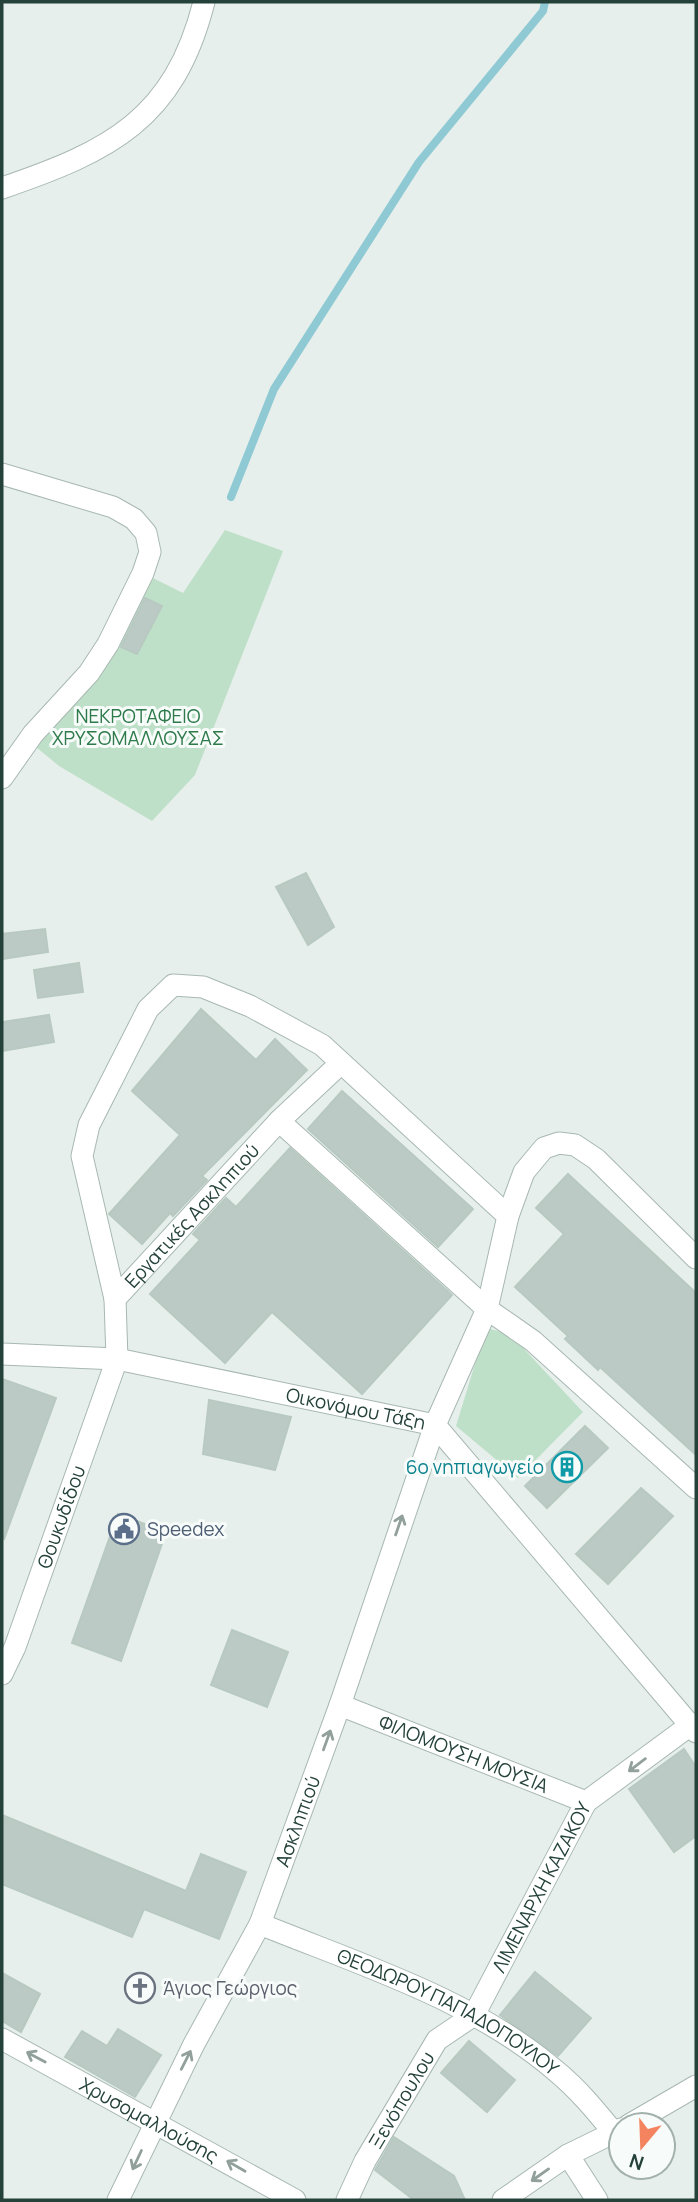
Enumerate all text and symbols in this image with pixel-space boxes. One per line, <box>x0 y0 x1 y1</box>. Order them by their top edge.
park label: ΝΕΚΡΟΤΑΦΕΙΟ ΧΡΥΣΟΜΑΛΛΟΥΣΑΣ <box>52 703 224 751</box>
street label: Εργατικές Ασκληπιού <box>119 1138 265 1293</box>
street label: Οικονόμου Τάξη <box>284 1381 428 1436</box>
building icon: 6ο νηπιαγωγείο <box>550 1450 584 1484</box>
place label: 6ο νηπιαγωγείο <box>406 1454 544 1480</box>
street label: Θουκυδίδου <box>31 1462 91 1572</box>
public building icon: Speedex <box>107 1512 141 1546</box>
one-way arrow <box>394 1514 406 1536</box>
place label: Speedex <box>147 1516 224 1542</box>
street label: ΦΙΛΟΜΟΥΣΗ ΜΟΥΣΙΑ <box>375 1709 552 1799</box>
one-way arrow <box>322 1730 334 1752</box>
one-way arrow <box>628 1757 647 1772</box>
street label: Ασκληπιού <box>269 1772 326 1870</box>
street label: ΛΙΜΕΝΑΡΧΗ ΚΑΖΑΚΟΥ <box>486 1797 597 1977</box>
street label: ΘΕΟΔΩΡΟΥ ΠΑΠΑΔΟΠΟΥΛΟΥ <box>333 1942 565 2081</box>
church icon: Άγιος Γεώργιος <box>123 1971 157 2005</box>
place label: Άγιος Γεώργιος <box>163 1975 297 2001</box>
street label: Ξενόπουλου <box>362 2046 440 2153</box>
one-way arrow <box>27 2050 47 2064</box>
one-way arrow <box>180 2050 194 2071</box>
street label: Χρυσομαλλούσης <box>75 2071 223 2169</box>
north arrow <box>607 2111 677 2181</box>
text: N <box>626 2148 647 2177</box>
one-way arrow <box>130 2149 143 2171</box>
one-way arrow <box>226 2159 246 2173</box>
one-way arrow <box>531 2168 550 2182</box>

